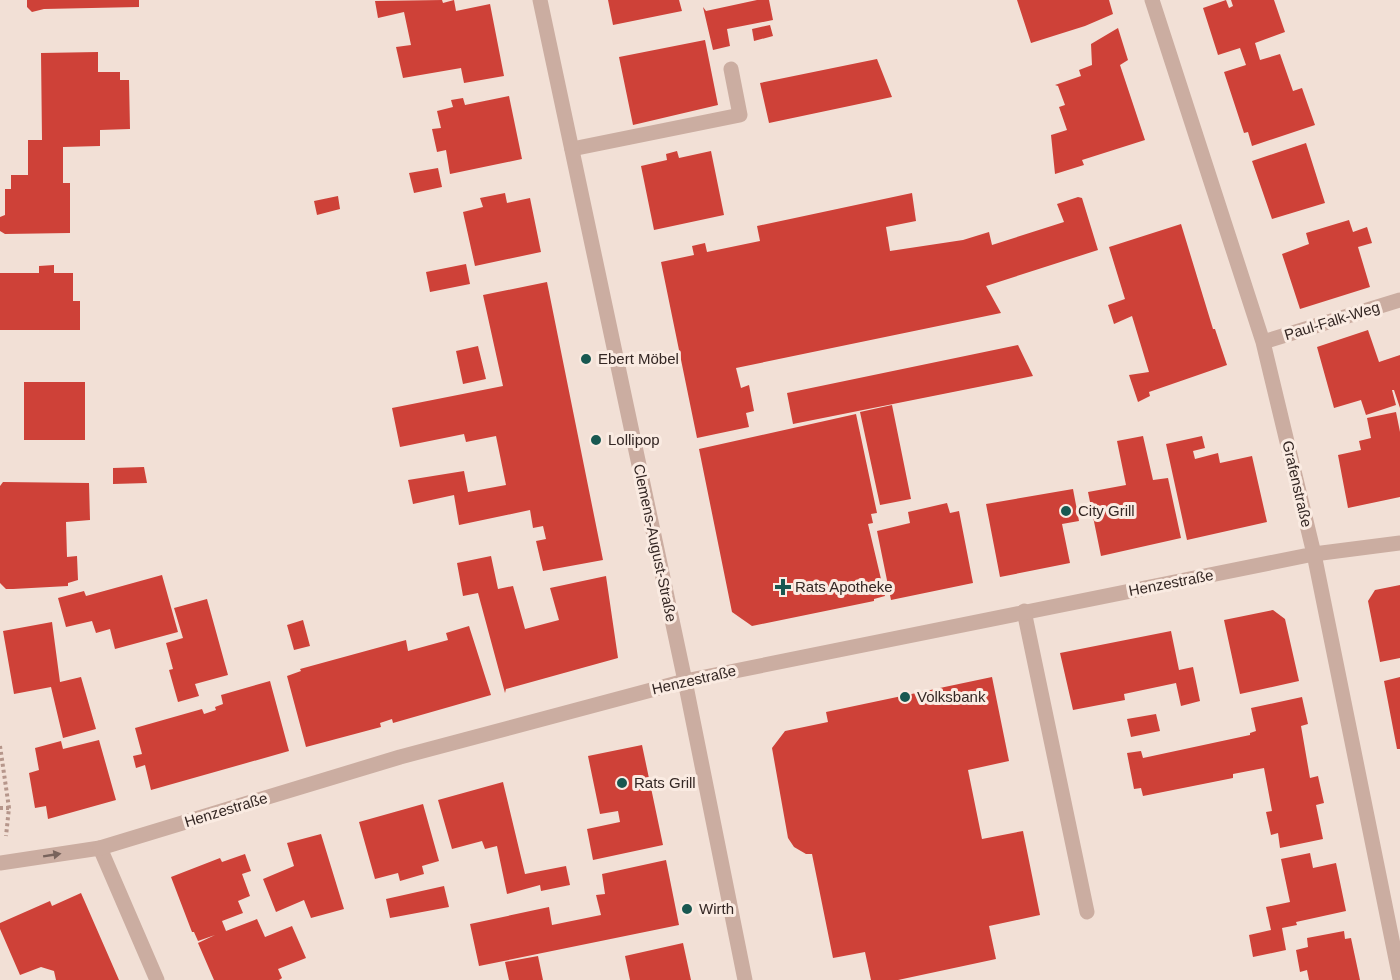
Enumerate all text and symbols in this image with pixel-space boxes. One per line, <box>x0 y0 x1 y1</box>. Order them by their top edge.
street label: Paul-Falk-Weg <box>1282 298 1382 343</box>
place label: Ebert Möbel <box>598 350 679 367</box>
marker: Ebert Möbel <box>579 352 593 366</box>
place label: Lollipop <box>608 431 660 448</box>
marker: Lollipop <box>589 433 603 447</box>
street label: Grafenstraße <box>1279 439 1316 529</box>
street label: Clemens-August-Straße <box>630 462 681 623</box>
place label: City Grill <box>1078 502 1135 519</box>
marker: City Grill <box>1059 504 1073 518</box>
street label: Henzestraße <box>1127 566 1215 599</box>
place label: Rats Apotheke <box>795 578 893 595</box>
marker: Rats Apotheke <box>776 580 790 594</box>
street label: Henzestraße <box>650 662 738 697</box>
place label: Volksbank <box>917 688 986 705</box>
marker: Volksbank <box>898 690 912 704</box>
place label: Rats Grill <box>634 774 696 791</box>
marker: Rats Grill <box>615 776 629 790</box>
street label: Henzestraße <box>182 789 269 830</box>
one-way arrow <box>43 851 62 860</box>
place label: Wirth <box>699 900 734 917</box>
marker: Wirth <box>680 902 694 916</box>

